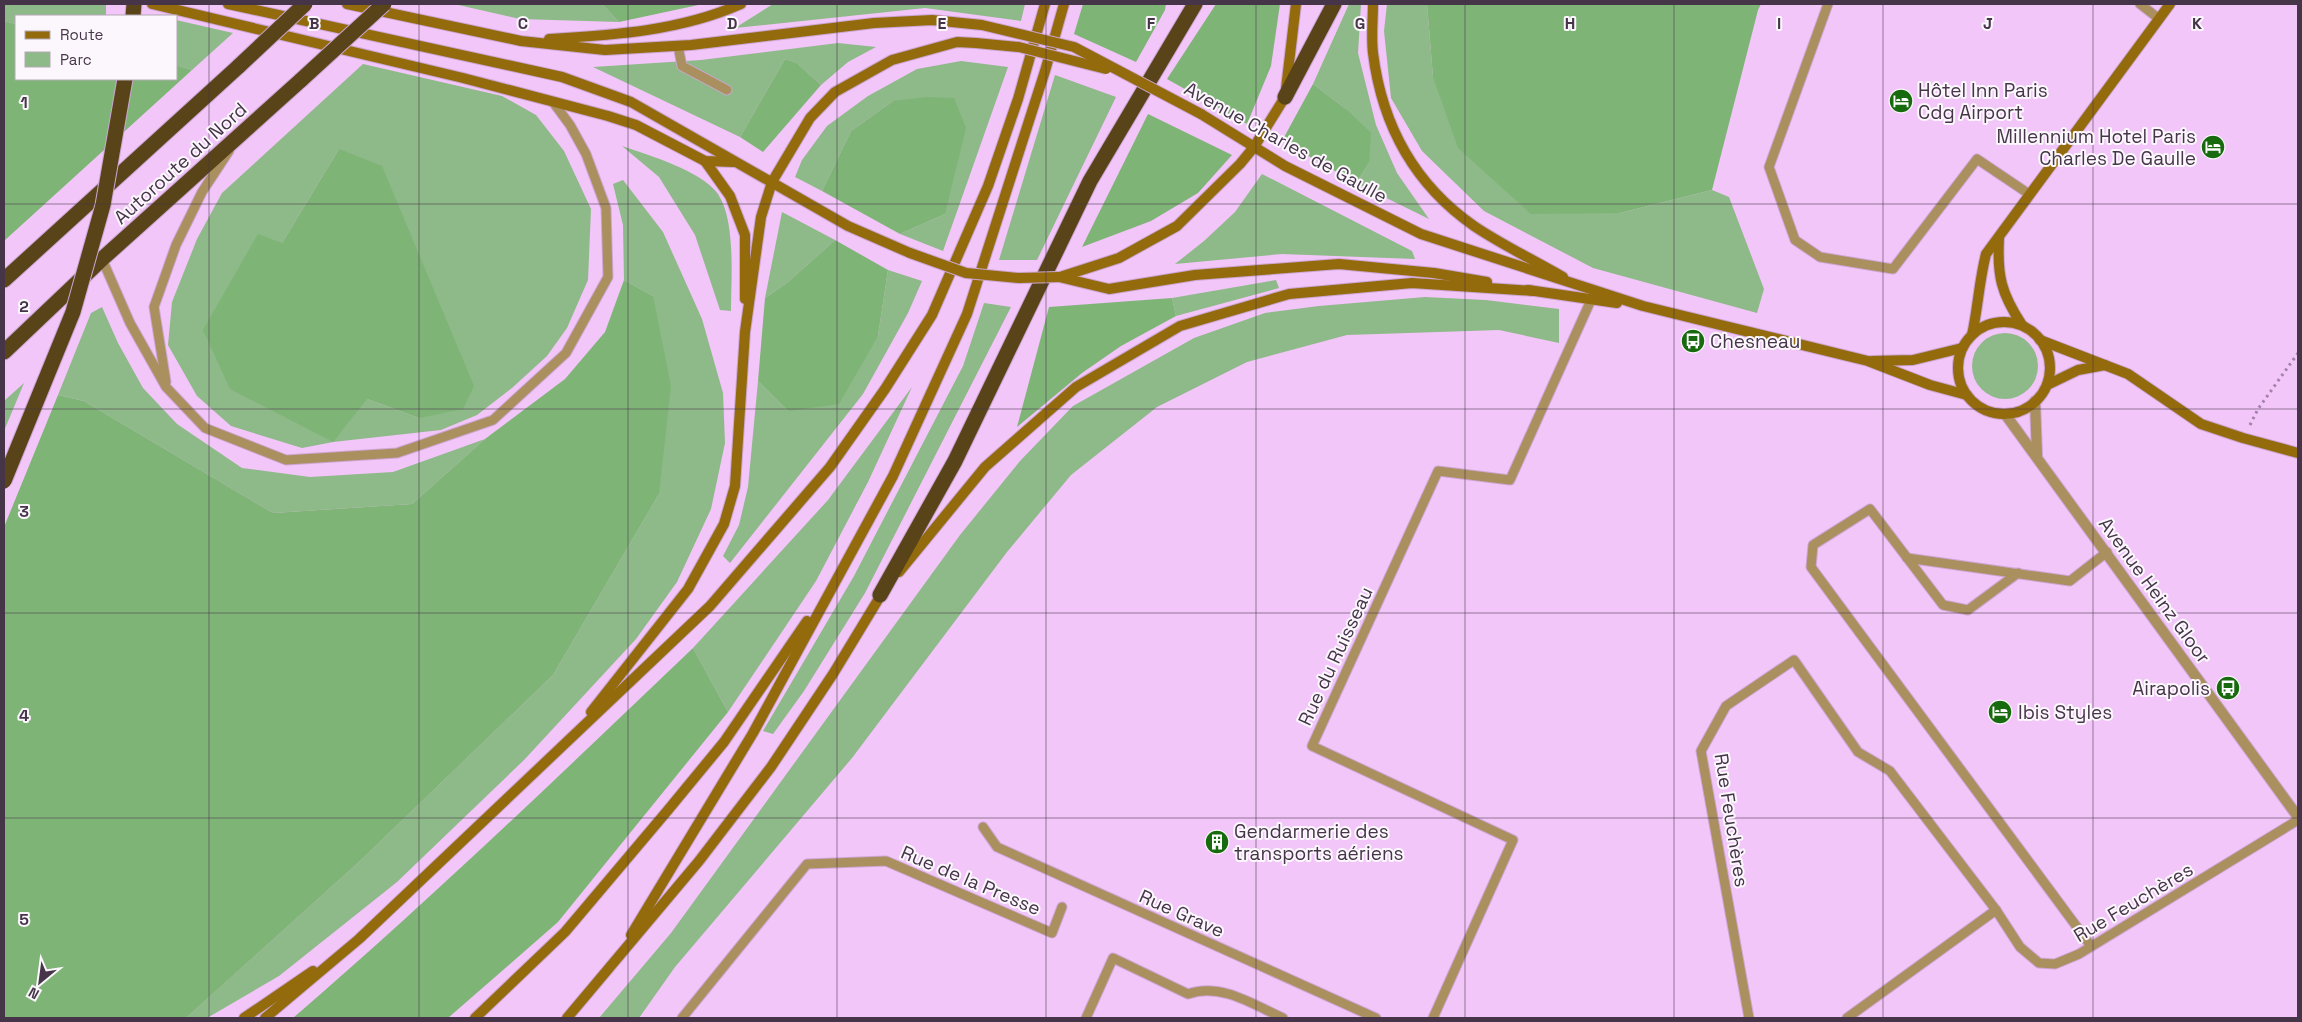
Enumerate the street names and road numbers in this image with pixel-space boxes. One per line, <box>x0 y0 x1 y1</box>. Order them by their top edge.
street label: Avenue Charles de Gaulle <box>1180 76 1392 209</box>
street label: Autoroute du Nord <box>109 97 252 230</box>
street label: Avenue Heinz Gloor <box>2093 512 2216 668</box>
street label: Rue du Ruisseau <box>1292 583 1379 730</box>
street label: Rue Feuchères <box>1709 751 1754 889</box>
street label: Rue de la Presse <box>897 840 1044 921</box>
street label: Rue Feuchères <box>2069 857 2198 948</box>
street label: Rue Grave <box>1135 884 1228 943</box>

